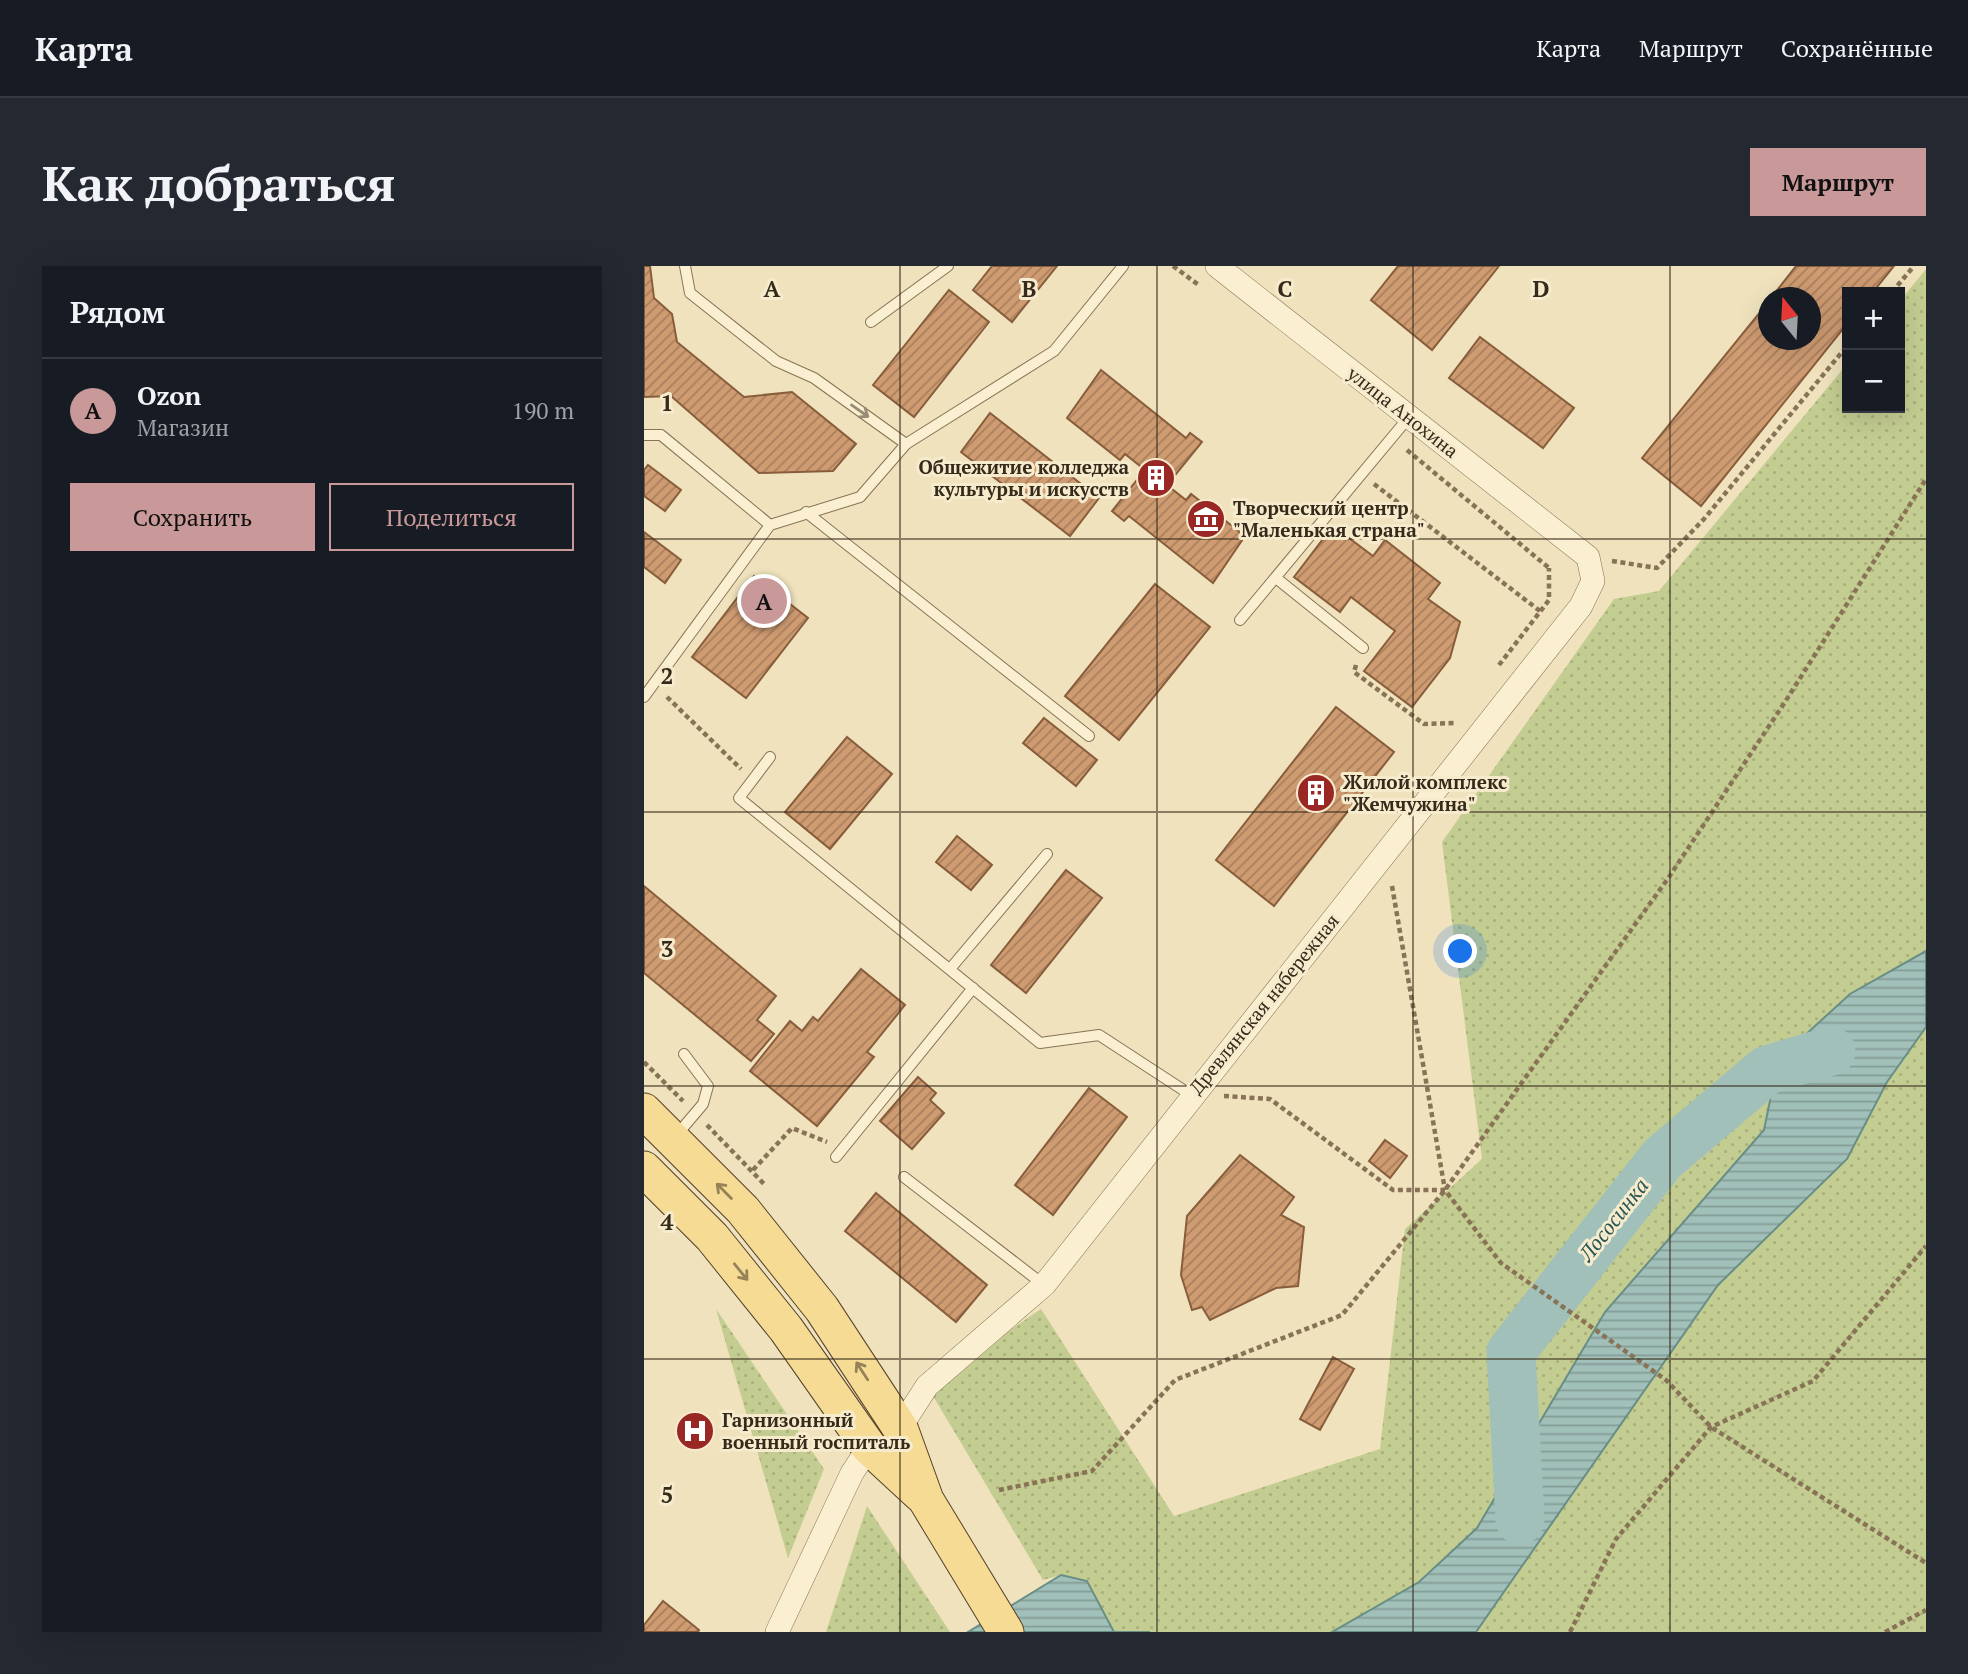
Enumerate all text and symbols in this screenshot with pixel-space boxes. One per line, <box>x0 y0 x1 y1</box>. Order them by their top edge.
text: Карта <box>35 27 133 70</box>
text: Карта <box>1536 32 1601 64</box>
text: Маршрут <box>1639 32 1743 64</box>
text: Сохранённые <box>1781 32 1933 64</box>
button: Маршрут <box>1750 148 1926 216</box>
text: Как добраться <box>42 150 396 215</box>
text: A <box>764 273 781 304</box>
text: B <box>1022 273 1037 304</box>
text: C <box>1278 273 1293 304</box>
text: D <box>1533 273 1550 304</box>
north arrow <box>1758 287 1821 350</box>
map controls <box>1842 287 1905 413</box>
button: + <box>1842 287 1905 350</box>
text: Рядом <box>70 292 165 332</box>
button: − <box>1842 350 1905 413</box>
street label: улица Анохина <box>1342 360 1464 463</box>
text: Ozon <box>137 378 201 412</box>
text: 1 <box>661 387 674 418</box>
text: A <box>85 395 101 426</box>
text: 190 m <box>512 395 574 426</box>
one-way arrow <box>850 404 869 418</box>
text: Магазин <box>137 412 229 443</box>
place label: Общежитие колледжа культуры и искусств <box>918 454 1129 501</box>
building icon: Общежитие колледжа культуры и искусств <box>1135 457 1177 499</box>
button: Сохранить <box>70 483 315 551</box>
button: Поделиться <box>329 483 574 551</box>
place label: Творческий центр "Маленькая страна" <box>1233 495 1425 542</box>
museum icon: Творческий центр "Маленькая страна" <box>1185 498 1227 540</box>
pin: A <box>741 575 787 627</box>
text: 2 <box>661 660 674 691</box>
place label: Жилой комплекс "Жемчужина" <box>1343 769 1507 816</box>
building icon: Жилой комплекс "Жемчужина" <box>1295 772 1337 814</box>
street label: Древлянская набережная <box>1183 908 1344 1099</box>
text: 3 <box>661 933 674 964</box>
your location <box>1443 934 1477 968</box>
water label: Лососинка <box>1572 1172 1654 1267</box>
one-way arrow <box>716 1182 733 1199</box>
text: 4 <box>661 1206 674 1237</box>
one-way arrow <box>733 1263 748 1281</box>
one-way arrow <box>855 1361 869 1381</box>
place label: Гарнизонный военный госпиталь <box>722 1407 911 1454</box>
hospital icon: Гарнизонный военный госпиталь <box>674 1410 716 1452</box>
text: 5 <box>661 1479 674 1510</box>

